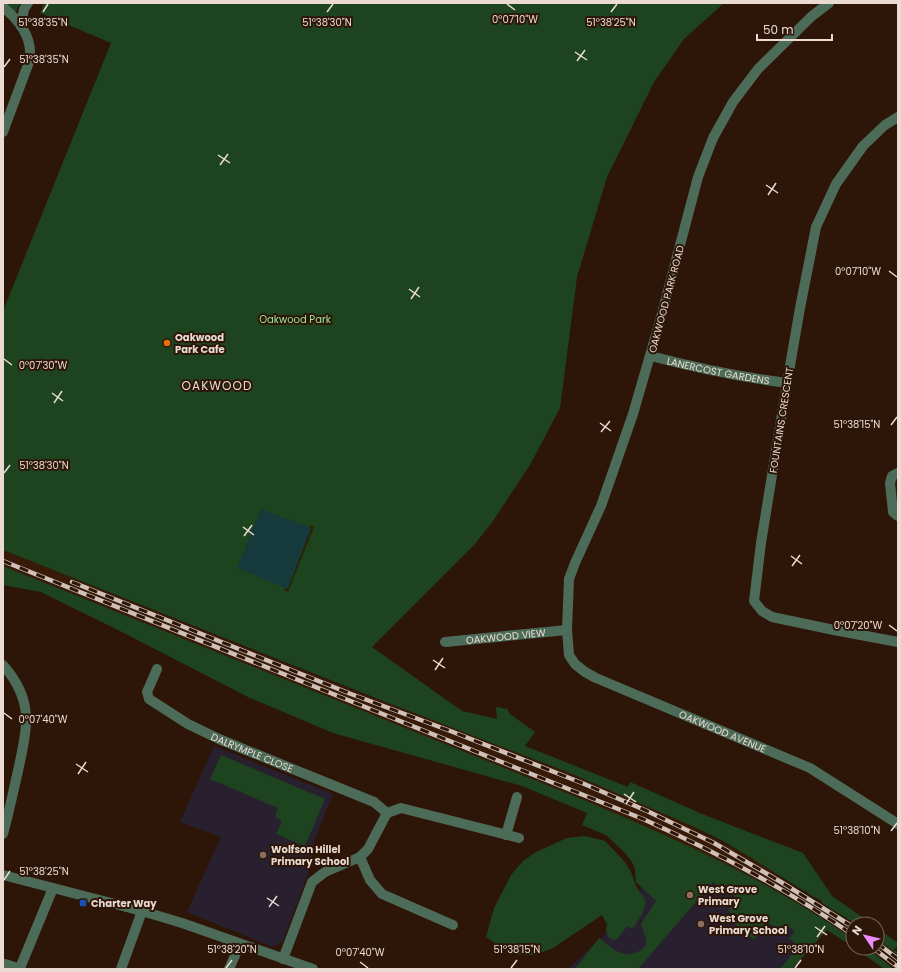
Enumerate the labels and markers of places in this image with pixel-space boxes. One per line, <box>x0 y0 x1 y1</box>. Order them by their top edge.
place label: Oakwood Park Cafe <box>175 330 225 357</box>
marker: Oakwood Park Cafe <box>162 338 172 348</box>
place label: Wolfson Hillel Primary School <box>271 842 349 869</box>
marker: Wolfson Hillel Primary School <box>258 850 268 860</box>
place label: West Grove Primary <box>698 882 757 909</box>
marker: West Grove Primary <box>685 890 695 900</box>
place label: Charter Way <box>91 896 157 911</box>
marker: Charter Way <box>78 898 88 908</box>
place label: West Grove Primary School <box>709 911 787 938</box>
marker: West Grove Primary School <box>696 919 706 929</box>

